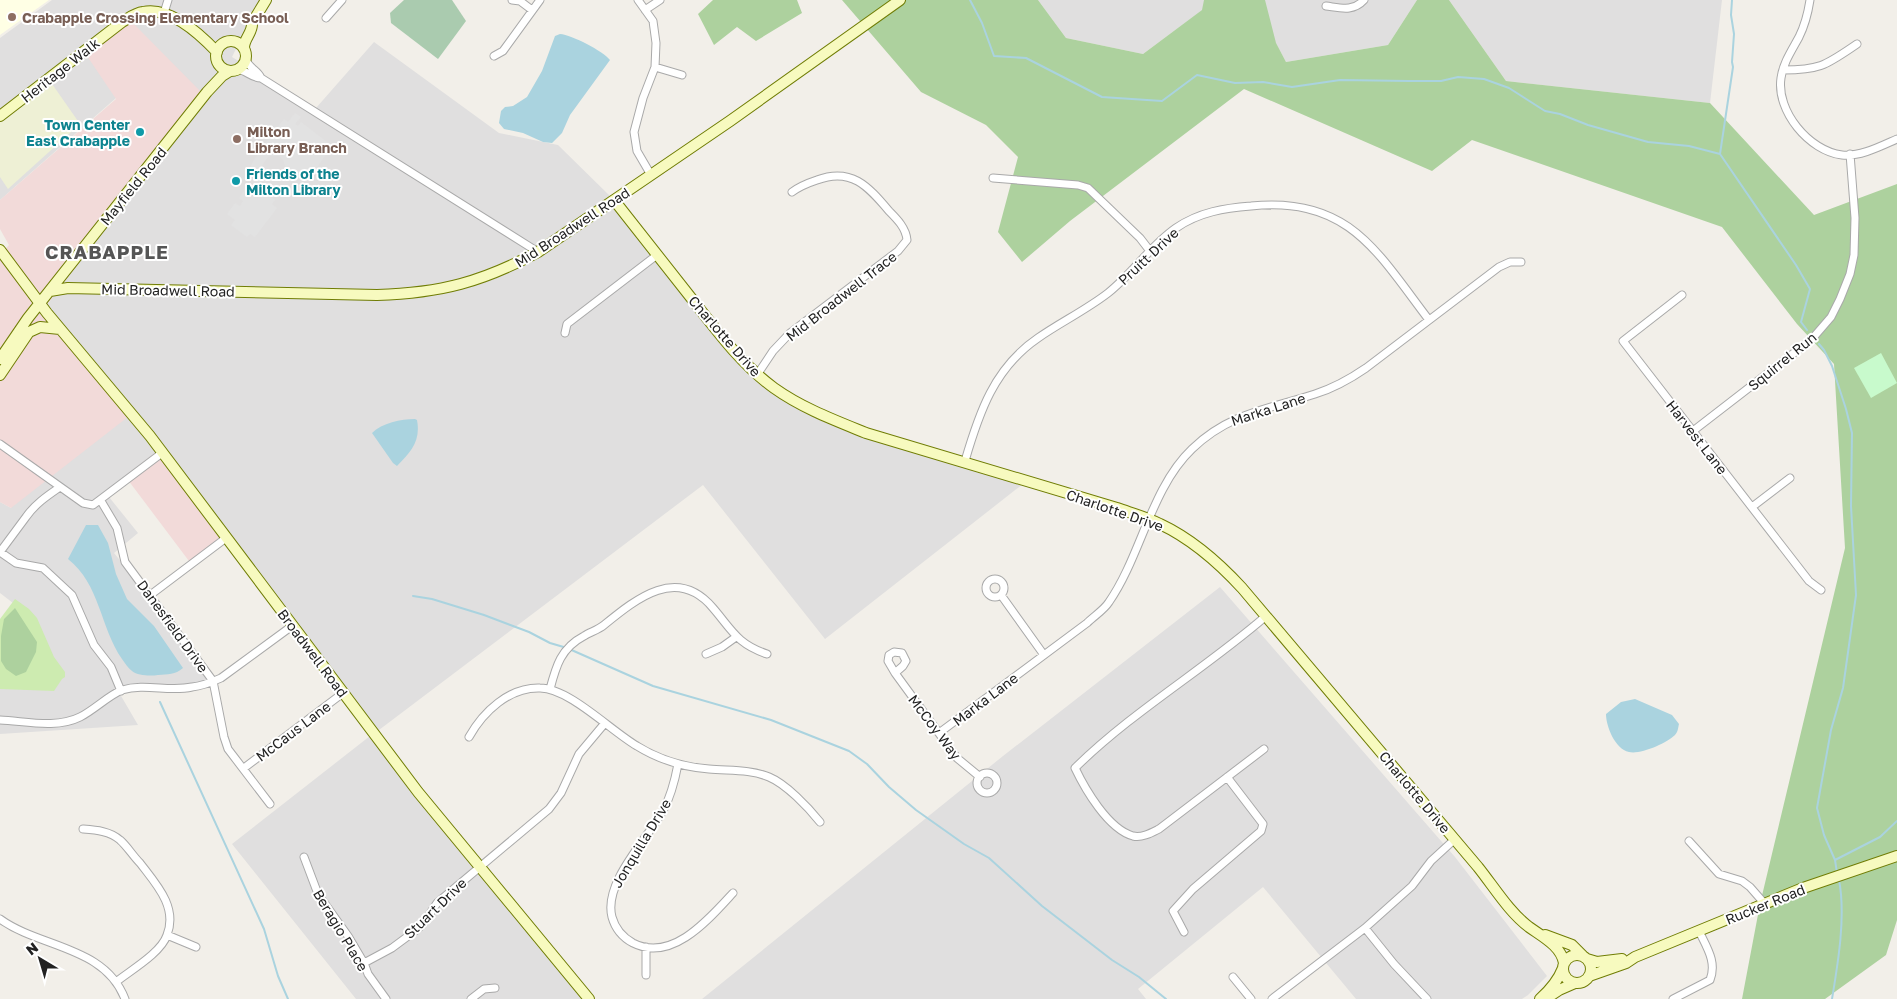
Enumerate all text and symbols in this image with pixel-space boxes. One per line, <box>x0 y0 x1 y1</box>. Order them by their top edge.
place label: Crabapple Crossing Elementary School <box>22 9 289 26</box>
marker: Crabapple Crossing Elementary School <box>6 11 18 23</box>
street label: Heritage Walk <box>17 34 103 106</box>
place label: Town Center East Crabapple <box>26 116 131 149</box>
place label: Milton Library Branch <box>247 123 347 156</box>
marker: Town Center East Crabapple <box>134 126 146 138</box>
marker: Milton Library Branch <box>231 133 243 145</box>
street label: Mayfield Road <box>96 144 170 228</box>
place label: Friends of the Milton Library <box>246 165 341 198</box>
marker: Friends of the Milton Library <box>230 175 242 187</box>
street label: Mid Broadwell Road <box>511 183 633 271</box>
street label: Pruitt Drive <box>1114 224 1182 288</box>
district label: CRABAPPLE <box>45 240 169 263</box>
street label: Mid Broadwell Trace <box>782 248 900 344</box>
street label: Mid Broadwell Road <box>101 280 235 300</box>
street label: Charlotte Drive <box>685 292 765 380</box>
street label: Squirrel Run <box>1744 328 1820 394</box>
street label: Marka Lane <box>1229 389 1307 429</box>
street label: Harvest Lane <box>1663 397 1731 477</box>
street label: Charlotte Drive <box>1064 485 1166 535</box>
street label: Danesfield Drive <box>134 577 212 675</box>
street label: Broadwell Road <box>274 606 352 700</box>
street label: Marka Lane <box>949 669 1021 729</box>
street label: McCoy Way <box>905 691 965 763</box>
street label: McCaus Lane <box>252 697 334 765</box>
street label: Charlotte Drive <box>1376 748 1454 836</box>
street label: Jonquilla Drive <box>608 795 674 891</box>
street label: Stuart Drive <box>400 874 470 942</box>
street label: Rucker Road <box>1723 880 1807 928</box>
street label: Beragio Place <box>310 886 372 974</box>
north arrow <box>15 934 65 984</box>
text: N <box>22 938 41 958</box>

